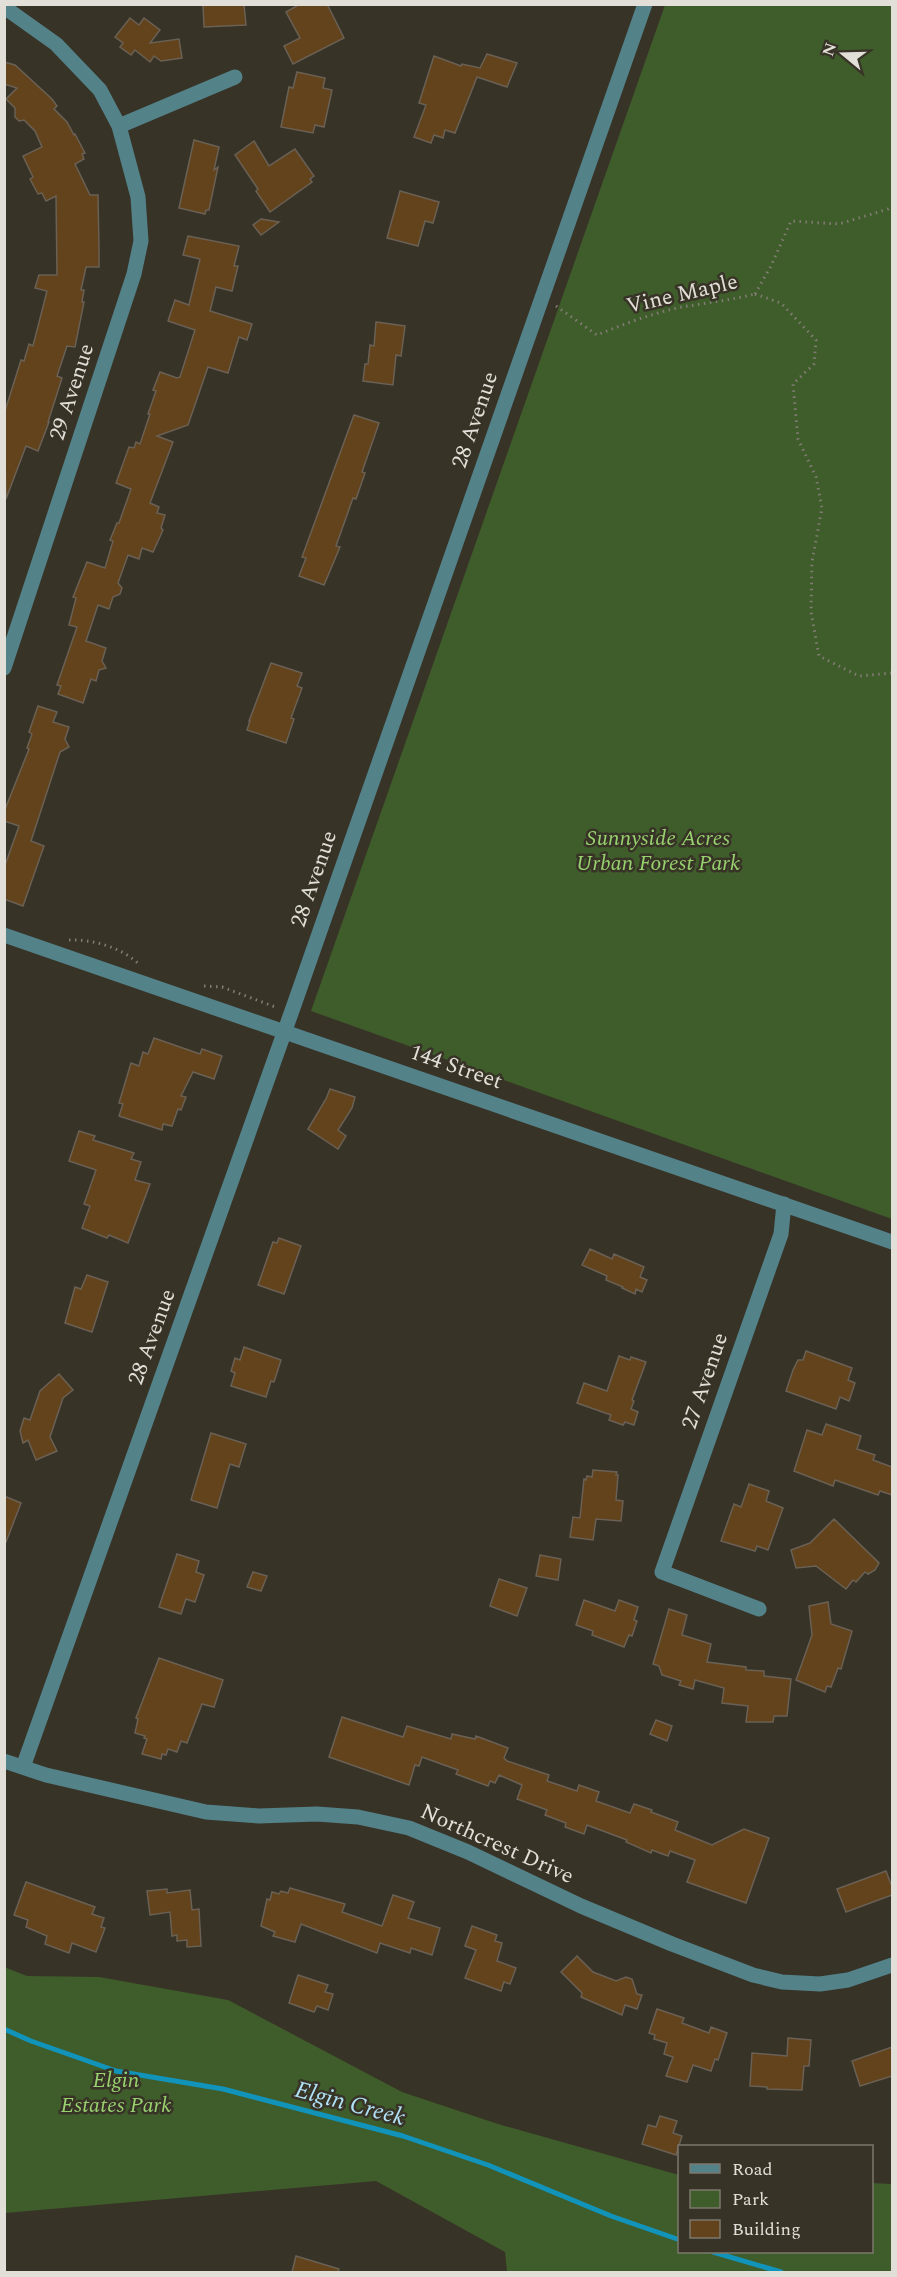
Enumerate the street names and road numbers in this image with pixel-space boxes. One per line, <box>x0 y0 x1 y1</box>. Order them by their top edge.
street label: Vine Maple <box>623 265 741 323</box>
street label: 29 Avenue <box>41 339 103 445</box>
street label: 28 Avenue <box>443 367 507 473</box>
street label: 28 Avenue <box>282 826 346 932</box>
street label: 144 Street <box>405 1036 507 1098</box>
street label: 28 Avenue <box>119 1284 185 1390</box>
street label: 27 Avenue <box>673 1328 737 1434</box>
street label: Northcrest Drive <box>415 1795 579 1893</box>

